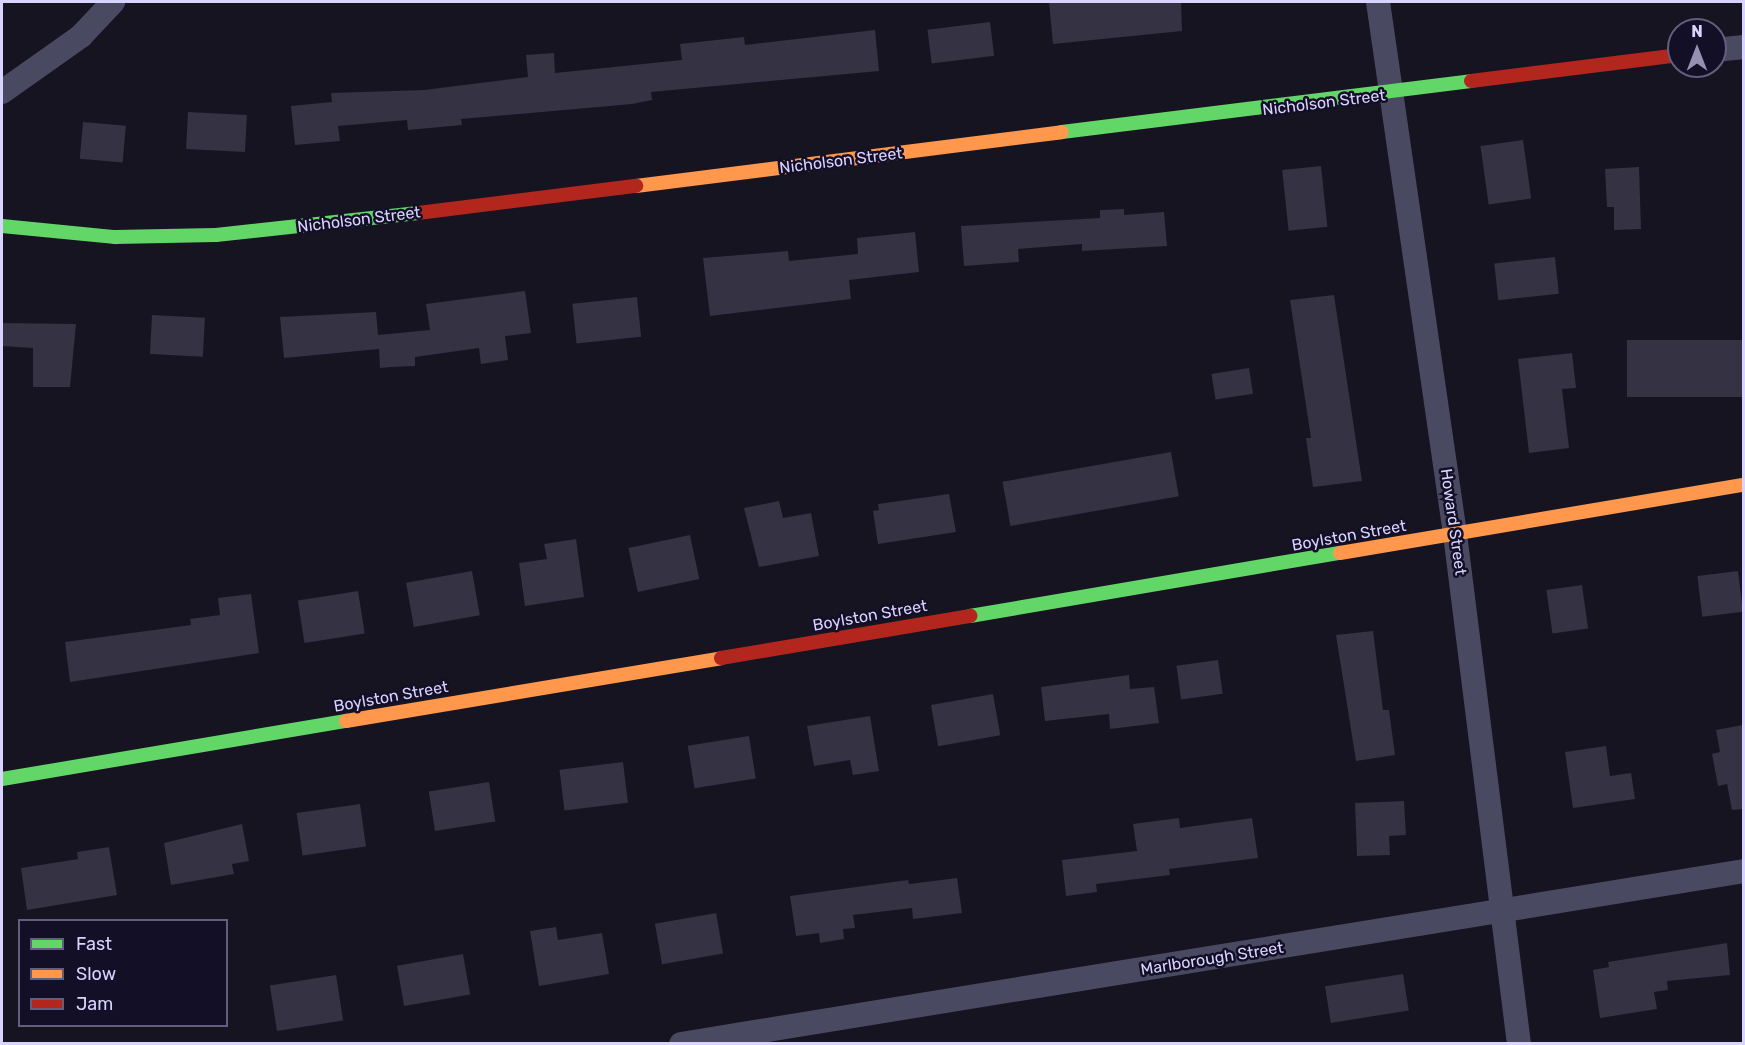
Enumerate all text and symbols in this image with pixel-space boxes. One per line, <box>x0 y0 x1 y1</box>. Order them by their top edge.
north arrow <box>1667 18 1727 78</box>
text: N <box>1691 22 1703 41</box>
street label: Nicholson Street <box>1261 86 1387 120</box>
street label: Nicholson Street <box>778 144 904 178</box>
street label: Nicholson Street <box>296 203 422 237</box>
street label: Howard Street <box>1436 467 1470 577</box>
street label: Boylston Street <box>1290 516 1408 556</box>
street label: Boylston Street <box>811 596 929 636</box>
street label: Boylston Street <box>332 677 450 717</box>
legend <box>18 919 228 1027</box>
text: Fast <box>76 933 112 955</box>
street label: Marlborough Street <box>1139 938 1285 980</box>
text: Slow <box>76 963 116 985</box>
text: Jam <box>76 993 113 1015</box>

